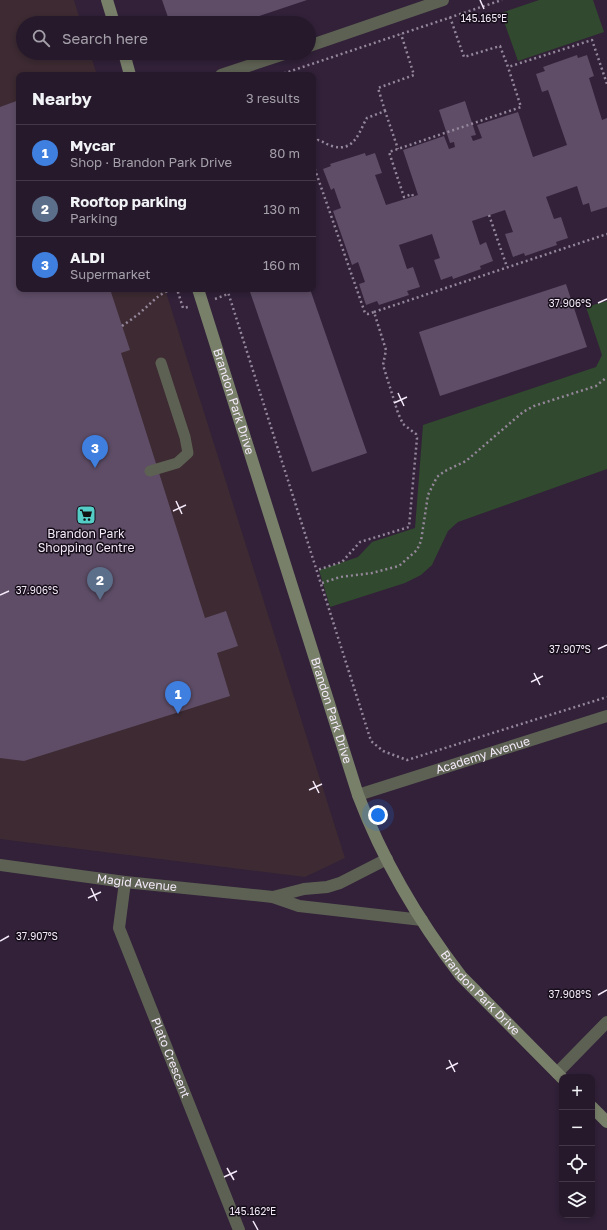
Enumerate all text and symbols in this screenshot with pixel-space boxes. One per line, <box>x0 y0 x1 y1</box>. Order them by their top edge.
text: 145.165°E <box>461 12 507 24</box>
search box <box>16 16 316 60</box>
icon: search <box>30 27 52 49</box>
text: Search here <box>62 29 148 47</box>
text: Nearby <box>32 88 92 109</box>
text: 3 results <box>246 90 300 106</box>
text: Mycar <box>70 136 115 154</box>
text: 1 <box>42 145 48 161</box>
text: 80 m <box>269 145 300 161</box>
text: Shop · Brandon Park Drive <box>70 154 232 170</box>
text: Rooftop parking <box>70 192 187 210</box>
text: 2 <box>41 201 49 217</box>
text: 130 m <box>263 201 300 217</box>
text: Parking <box>70 210 118 226</box>
text: ALDI <box>70 248 105 266</box>
text: 3 <box>41 257 49 273</box>
text: 160 m <box>263 257 300 273</box>
text: Supermarket <box>70 266 151 282</box>
text: 37.906°S <box>549 297 591 309</box>
street label: Brandon Park Drive <box>210 346 258 456</box>
pin: 3 <box>82 435 108 468</box>
supermarket icon: Brandon Park Shopping Centre <box>75 504 97 526</box>
place label: Brandon Park Shopping Centre <box>38 526 134 555</box>
pin: 2 <box>87 567 113 600</box>
text: 37.906°S <box>16 584 58 596</box>
text: 37.907°S <box>549 643 591 655</box>
street label: Brandon Park Drive <box>308 655 356 765</box>
pin: 1 <box>165 681 191 714</box>
street label: Academy Avenue <box>434 733 532 777</box>
your location <box>368 805 388 825</box>
street label: Magid Avenue <box>96 870 178 894</box>
text: 37.907°S <box>16 930 58 942</box>
street label: Brandon Park Drive <box>437 947 523 1038</box>
text: 37.908°S <box>549 988 591 1000</box>
street label: Plato Crescent <box>148 1015 194 1100</box>
map controls <box>559 1074 595 1218</box>
button: + <box>559 1074 595 1110</box>
button: − <box>559 1110 595 1146</box>
button: locate <box>559 1146 595 1182</box>
button: layers <box>559 1182 595 1218</box>
text: 145.162°E <box>230 1205 276 1217</box>

